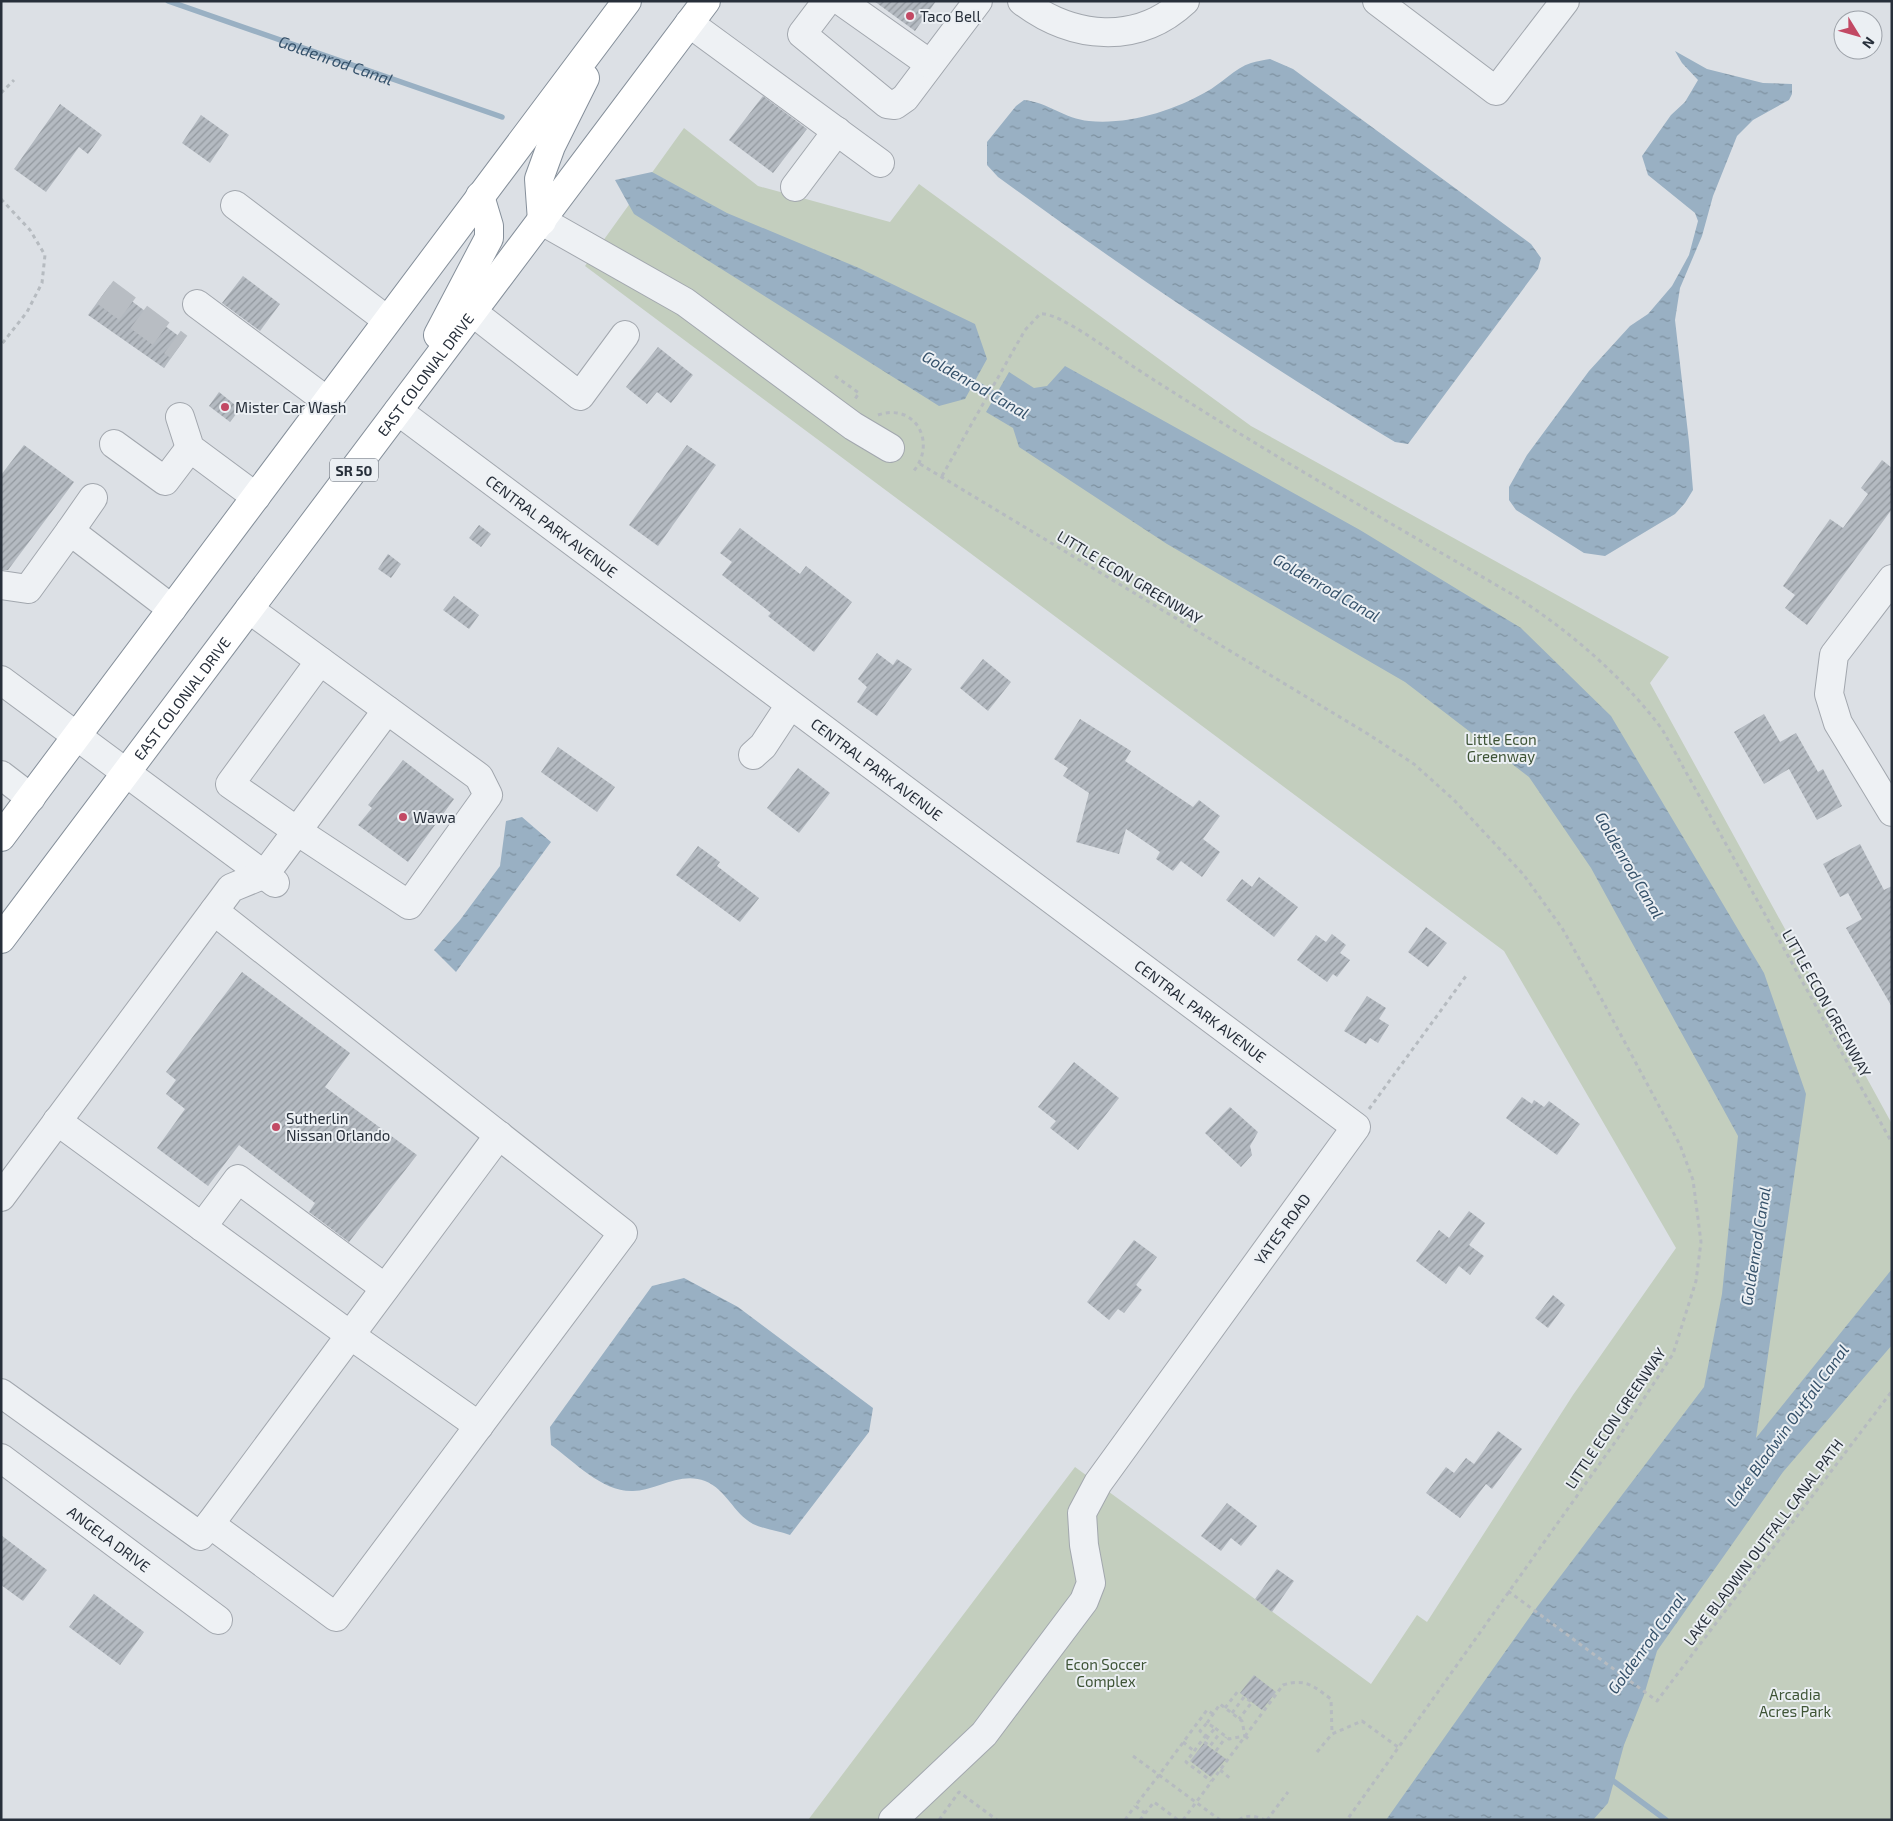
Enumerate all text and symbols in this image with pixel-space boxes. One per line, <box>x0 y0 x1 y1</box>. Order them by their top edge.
place label: Taco Bell <box>920 7 981 25</box>
marker: Taco Bell <box>904 10 916 22</box>
north arrow <box>1833 10 1883 60</box>
water label: Goldenrod Canal <box>276 31 396 88</box>
text: N <box>1859 34 1879 52</box>
street label: EAST COLONIAL DRIVE <box>373 310 477 440</box>
water label: Goldenrod Canal <box>919 346 1033 422</box>
place label: Mister Car Wash <box>235 398 347 416</box>
marker: Mister Car Wash <box>219 401 231 413</box>
road number: SR 50 <box>330 458 378 482</box>
street label: CENTRAL PARK AVENUE <box>482 471 621 581</box>
street label: LITTLE ECON GREENWAY <box>1054 526 1206 628</box>
water label: Goldenrod Canal <box>1270 549 1384 625</box>
street label: EAST COLONIAL DRIVE <box>130 633 234 763</box>
street label: CENTRAL PARK AVENUE <box>808 714 946 824</box>
park label: Little Econ Greenway <box>1465 730 1537 765</box>
place label: Wawa <box>413 808 456 826</box>
water label: Goldenrod Canal <box>1592 808 1668 922</box>
marker: Wawa <box>397 811 409 823</box>
street label: LITTLE ECON GREENWAY <box>1779 926 1875 1080</box>
street label: CENTRAL PARK AVENUE <box>1131 956 1270 1066</box>
place label: Sutherlin Nissan Orlando <box>286 1109 390 1144</box>
marker: Sutherlin Nissan Orlando <box>270 1121 282 1133</box>
water label: Goldenrod Canal <box>1736 1185 1774 1307</box>
street label: YATES ROAD <box>1250 1190 1314 1268</box>
water label: Lake Bladwin Outfall Canal <box>1722 1340 1852 1510</box>
street label: LITTLE ECON GREENWAY <box>1561 1344 1669 1492</box>
street label: LAKE BLADWIN OUTFALL CANAL PATH <box>1679 1435 1847 1649</box>
street label: ANGELA DRIVE <box>64 1502 154 1575</box>
water label: Goldenrod Canal <box>1603 1589 1689 1697</box>
park label: Econ Soccer Complex <box>1065 1655 1147 1690</box>
park label: Arcadia Acres Park <box>1759 1685 1831 1720</box>

